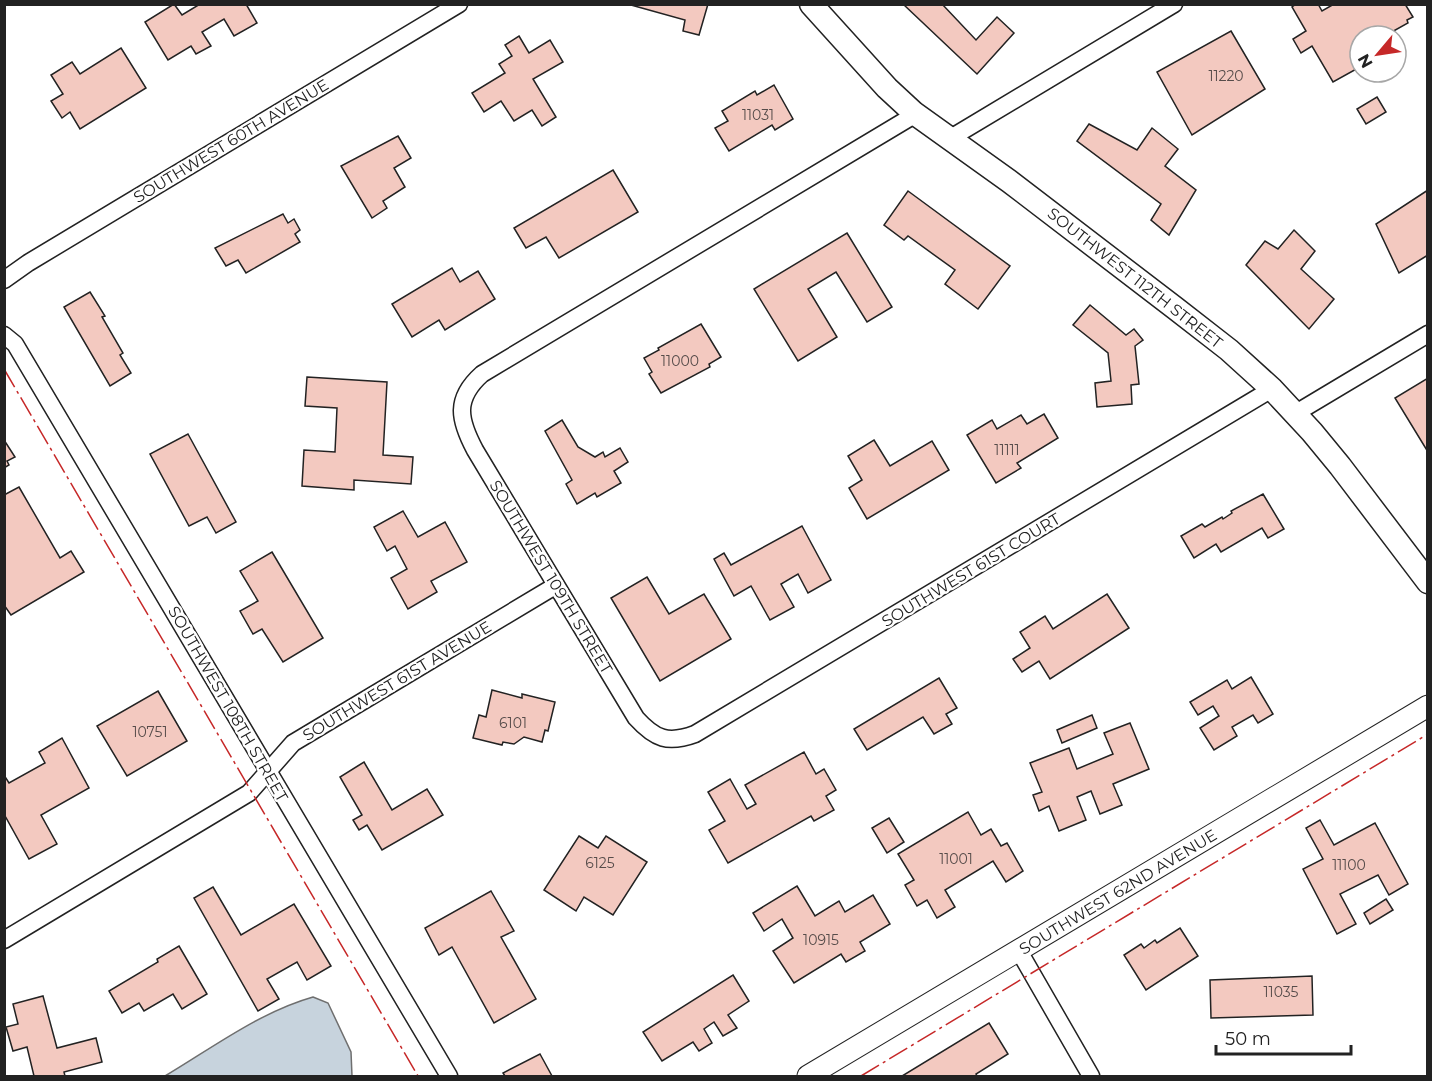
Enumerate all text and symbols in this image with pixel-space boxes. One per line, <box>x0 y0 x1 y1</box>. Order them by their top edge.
north arrow <box>1348 24 1408 84</box>
text: N <box>1354 51 1377 71</box>
house number: 11220 <box>1208 67 1244 85</box>
street label: SOUTHWEST 60TH AVENUE <box>130 75 332 207</box>
house number: 11031 <box>742 106 774 124</box>
street label: SOUTHWEST 112TH STREET <box>1044 204 1227 353</box>
house number: 11000 <box>661 352 699 370</box>
house number: 11111 <box>994 441 1020 459</box>
street label: SOUTHWEST 109TH STREET <box>486 477 617 678</box>
street label: SOUTHWEST 61ST COURT <box>878 509 1064 631</box>
street label: SOUTHWEST 108TH STREET <box>164 603 292 806</box>
street label: SOUTHWEST 61ST AVENUE <box>299 617 495 745</box>
house number: 6101 <box>499 714 527 732</box>
house number: 10751 <box>132 723 168 741</box>
street label: SOUTHWEST 62ND AVENUE <box>1016 825 1220 959</box>
house number: 11001 <box>939 850 973 868</box>
house number: 6125 <box>585 854 615 872</box>
house number: 11100 <box>1332 856 1366 874</box>
house number: 10915 <box>803 931 839 949</box>
house number: 11035 <box>1264 983 1299 1001</box>
scale bar <box>1216 1018 1351 1056</box>
text: 50 m <box>1225 1028 1271 1050</box>

